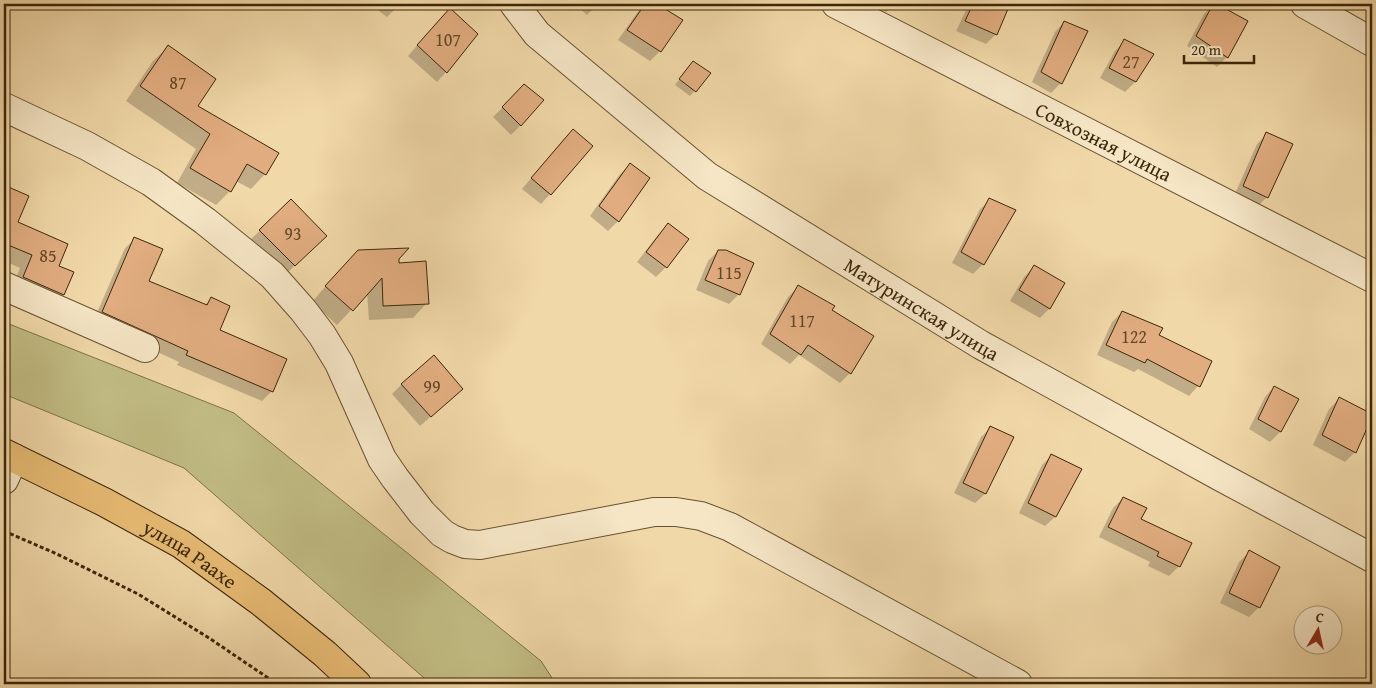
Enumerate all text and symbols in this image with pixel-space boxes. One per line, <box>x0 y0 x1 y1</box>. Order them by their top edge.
house number: 107 <box>435 26 461 53</box>
scale bar <box>1184 32 1254 64</box>
text: 20 m <box>1191 39 1222 60</box>
house number: 27 <box>1122 48 1140 75</box>
house number: 87 <box>169 69 187 96</box>
street label: Совхозная улица <box>1031 94 1178 188</box>
house number: 93 <box>284 220 302 247</box>
house number: 85 <box>39 242 57 269</box>
street label: Матуринская улица <box>839 250 1005 367</box>
house number: 115 <box>716 259 742 286</box>
house number: 117 <box>789 307 815 334</box>
house number: 122 <box>1121 323 1147 350</box>
house number: 99 <box>423 373 441 400</box>
street label: улица Раахе <box>137 511 244 595</box>
north arrow <box>1294 606 1344 656</box>
text: С <box>1315 607 1326 628</box>

